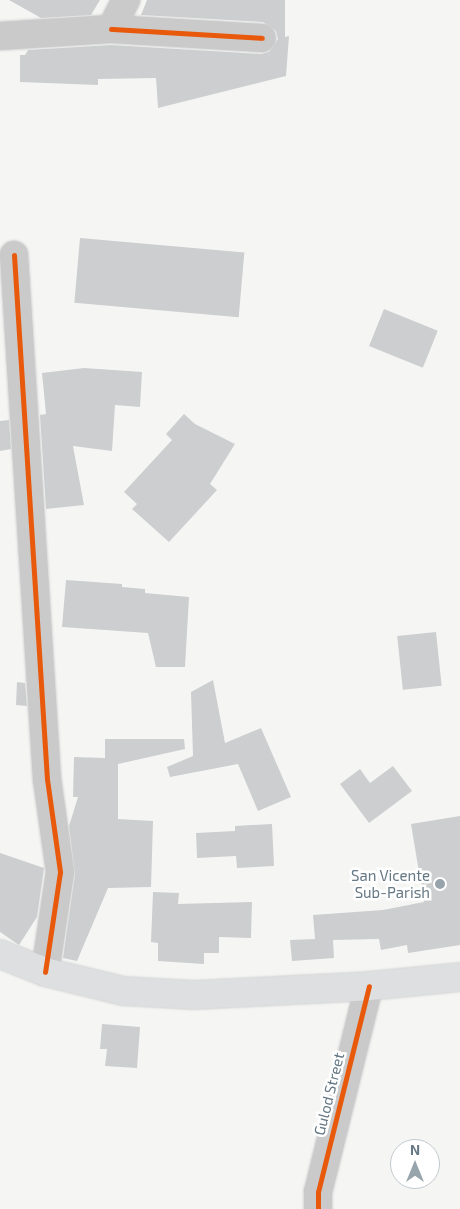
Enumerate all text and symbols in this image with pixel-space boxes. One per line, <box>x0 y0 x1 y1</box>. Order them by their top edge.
place label: San Vicente Sub-Parish <box>351 866 430 901</box>
marker: San Vicente Sub-Parish <box>434 878 446 890</box>
street label: Gulod Street <box>310 1051 348 1137</box>
north arrow <box>390 1139 440 1189</box>
text: N <box>410 1141 420 1158</box>

